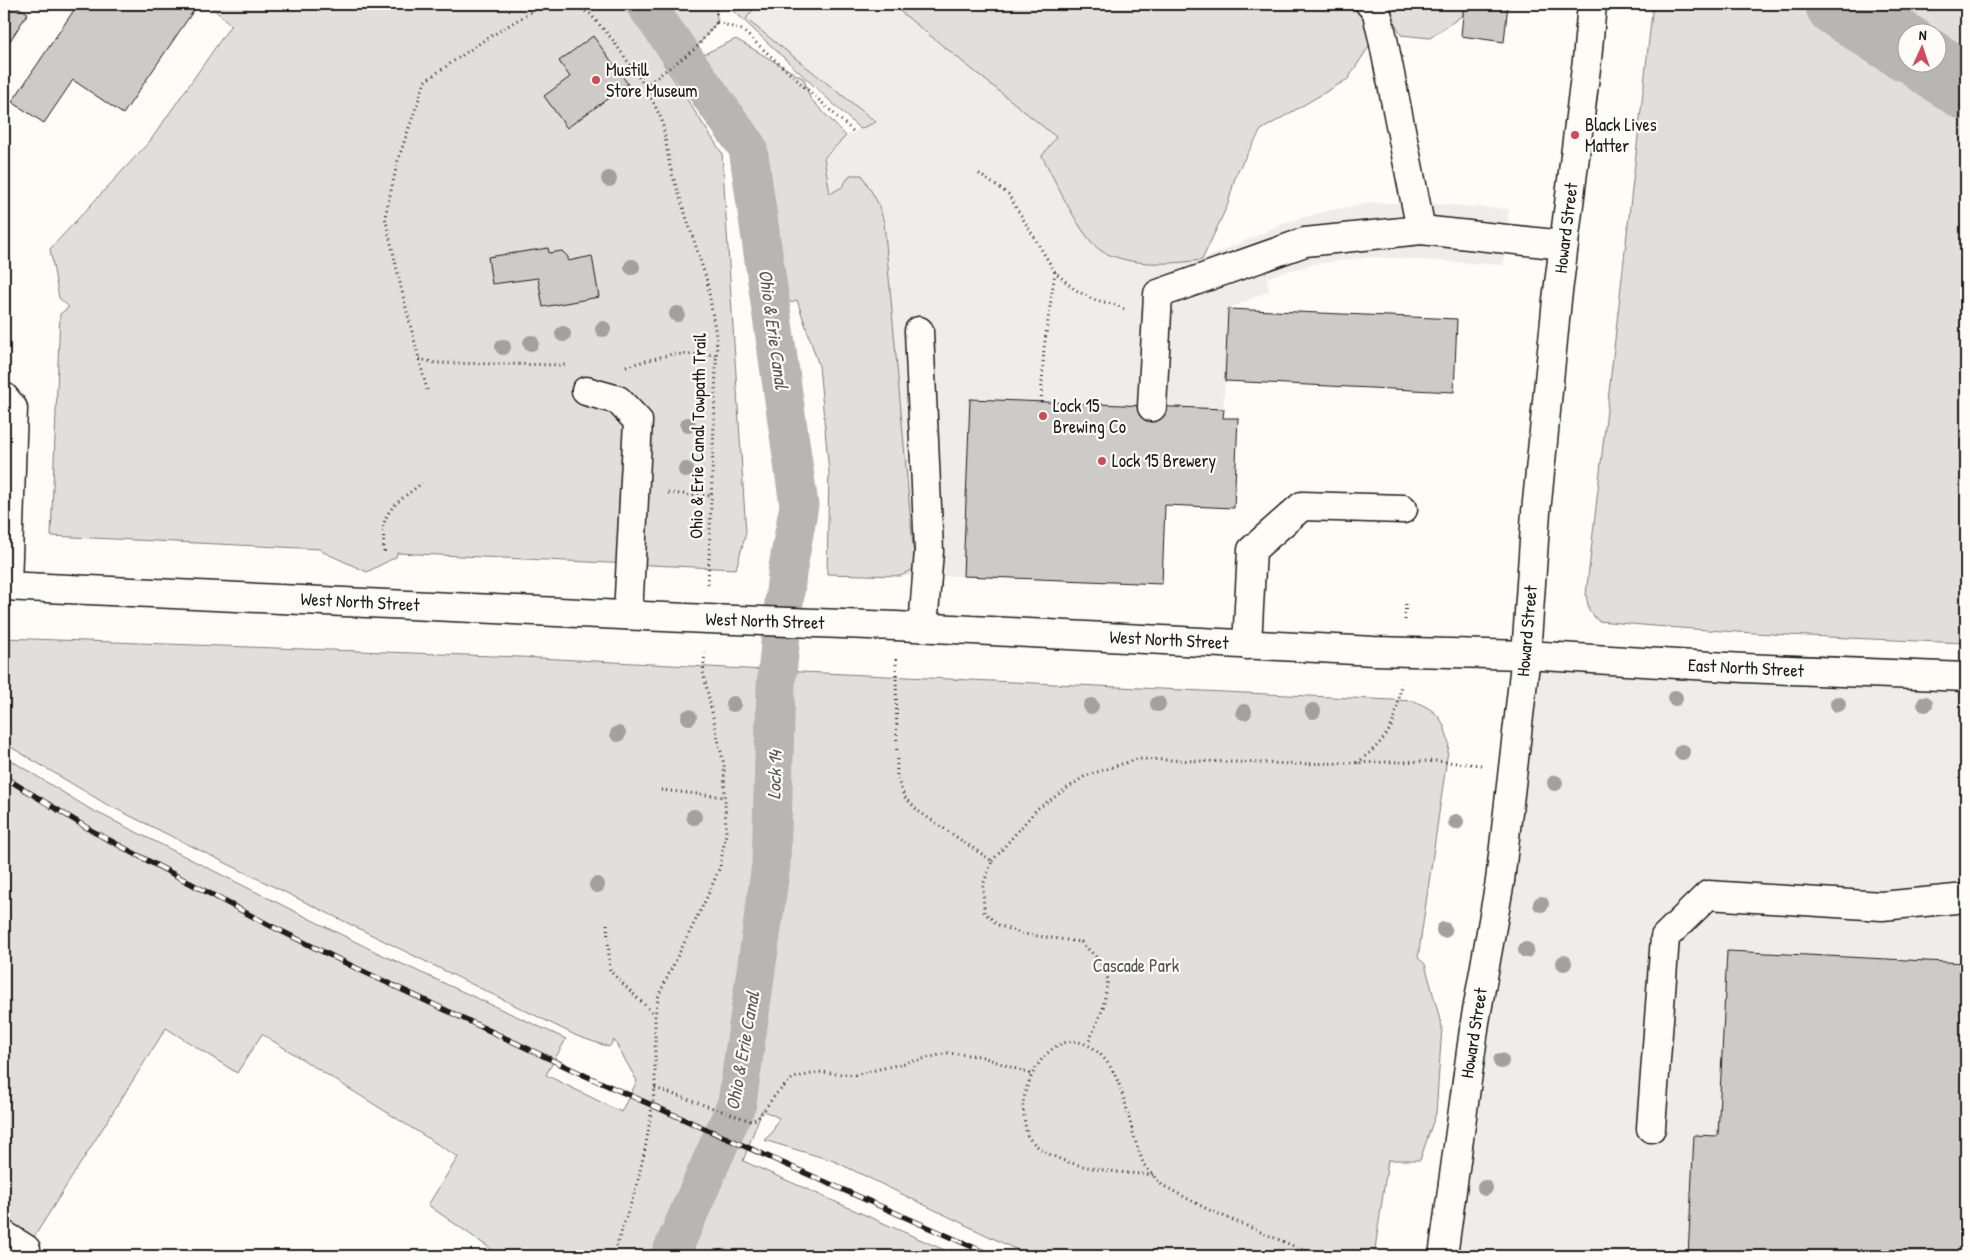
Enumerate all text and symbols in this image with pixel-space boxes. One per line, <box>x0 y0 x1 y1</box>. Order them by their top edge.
north arrow <box>1898 22 1948 72</box>
text: N <box>1918 25 1927 44</box>
place label: Mustill Store Museum <box>606 57 697 103</box>
marker: Mustill Store Museum <box>590 74 602 86</box>
place label: Black Lives Matter <box>1585 112 1657 158</box>
marker: Black Lives Matter <box>1569 129 1581 141</box>
street label: Howard Street <box>1548 180 1584 275</box>
water label: Ohio & Erie Canal <box>753 268 795 391</box>
street label: Ohio & Erie Canal Towpath Trail <box>683 333 712 539</box>
place label: Lock 15 Brewing Co <box>1053 393 1126 439</box>
marker: Lock 15 Brewing Co <box>1037 410 1049 422</box>
place label: Lock 15 Brewery <box>1112 448 1216 473</box>
marker: Lock 15 Brewery <box>1096 455 1108 467</box>
street label: Howard Street <box>1510 584 1543 677</box>
street label: West North Street <box>300 586 421 617</box>
street label: West North Street <box>705 606 826 635</box>
street label: West North Street <box>1109 624 1230 655</box>
street label: East North Street <box>1688 652 1805 683</box>
water label: Lock 14 <box>760 749 788 800</box>
park label: Cascade Park <box>1093 953 1180 978</box>
street label: Howard Street <box>1454 985 1493 1080</box>
water label: Ohio & Erie Canal <box>719 989 765 1112</box>

